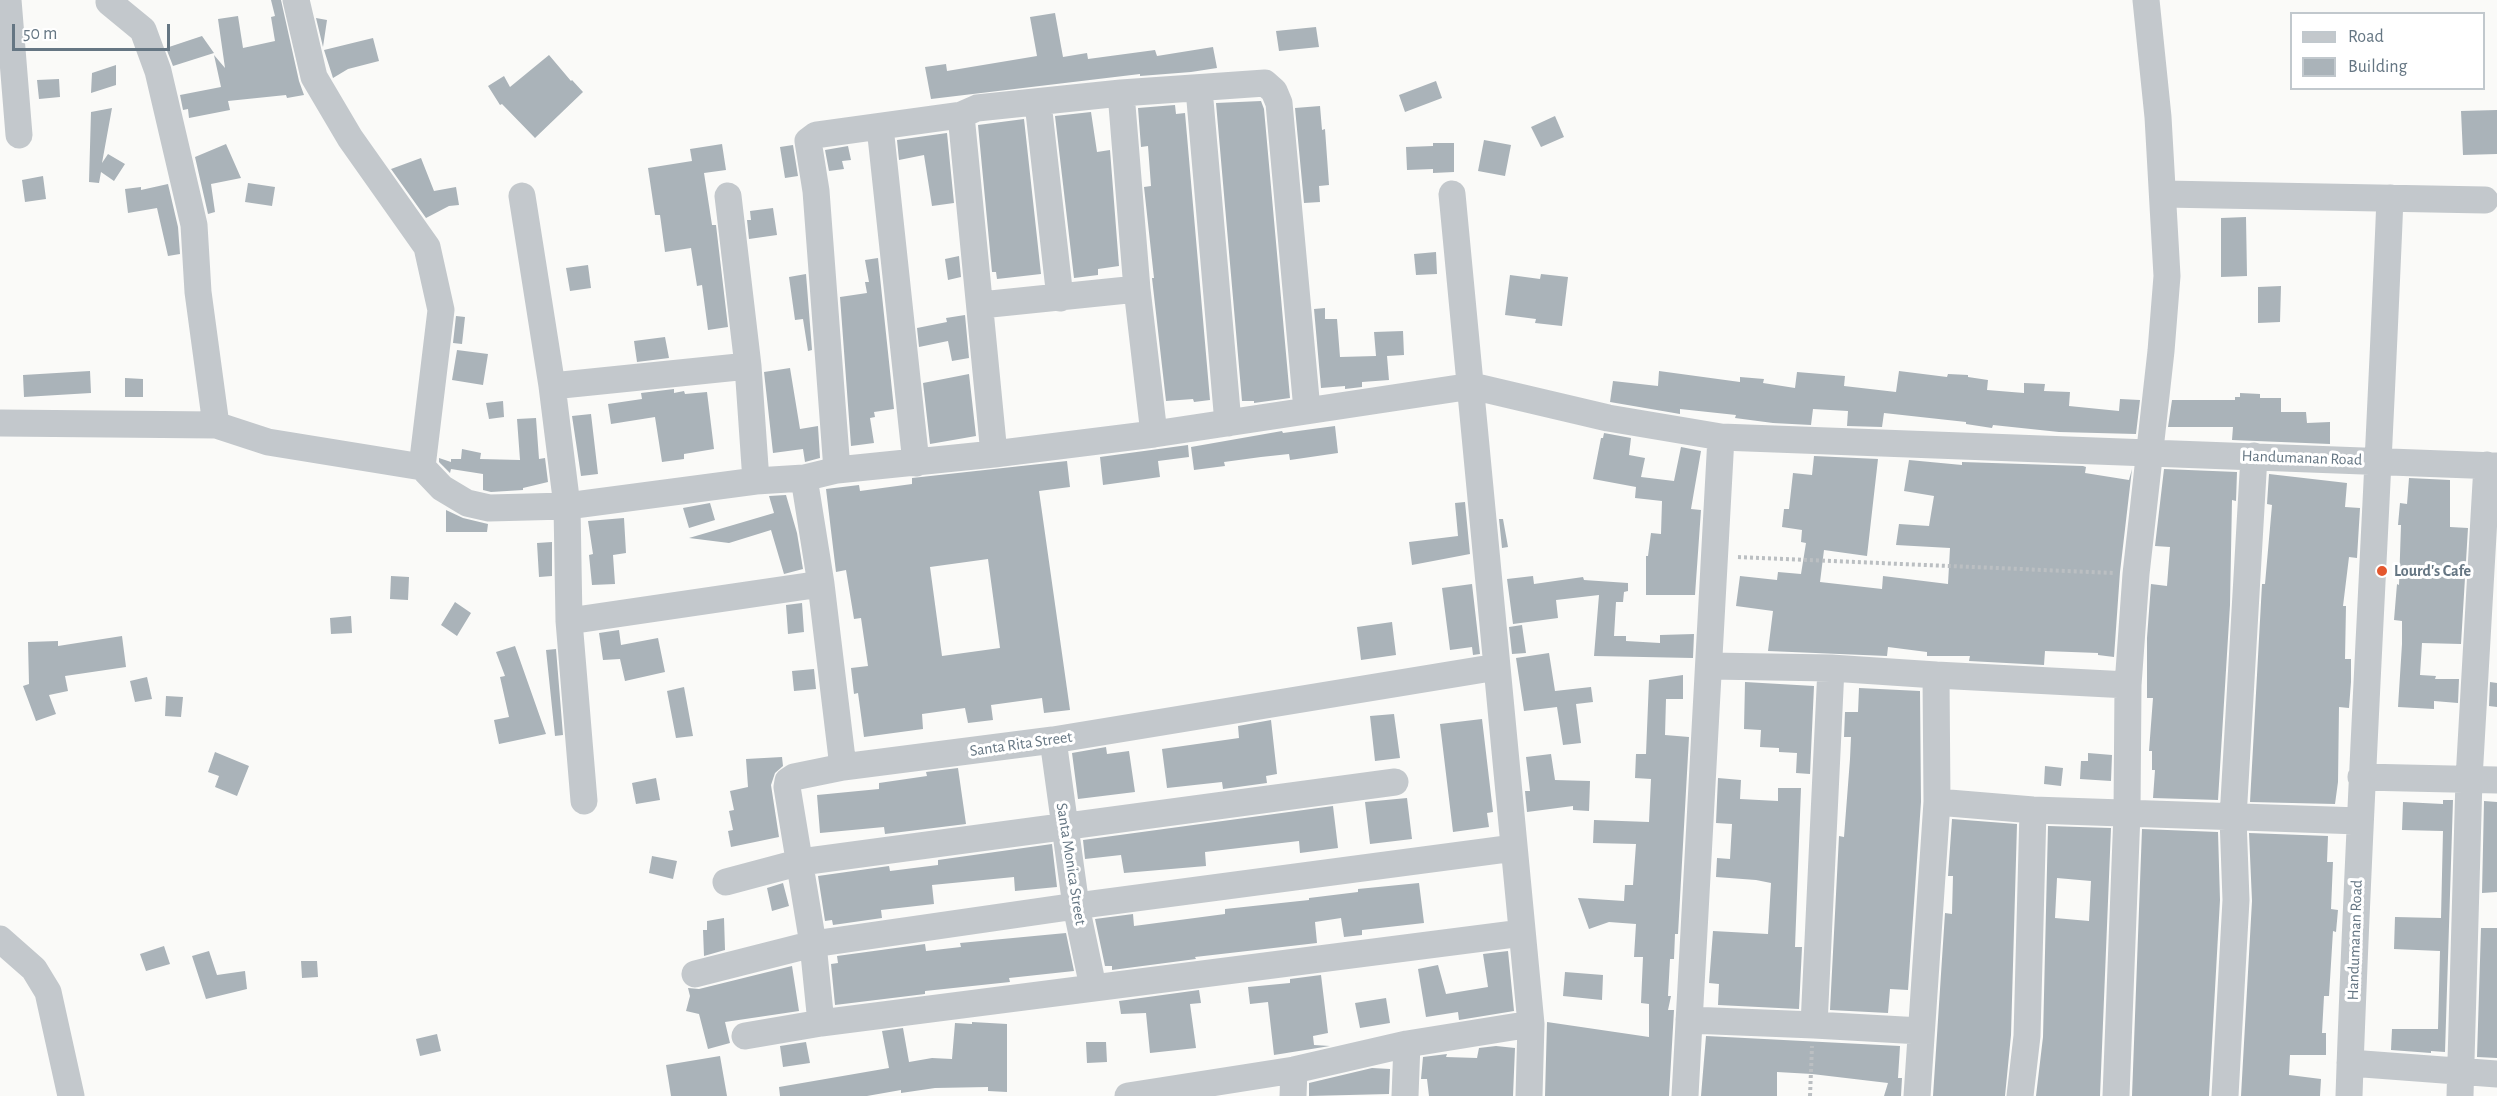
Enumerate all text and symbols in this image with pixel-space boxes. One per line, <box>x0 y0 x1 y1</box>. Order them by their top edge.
scale bar <box>15 12 172 50</box>
legend <box>2290 12 2485 90</box>
text: 50 m <box>23 25 57 43</box>
text: Road <box>2348 28 2384 46</box>
text: Building <box>2348 58 2407 76</box>
street label: Handumanan Road <box>2241 446 2363 470</box>
place label: Lourd's Cafe <box>2394 561 2471 581</box>
marker: Lourd's Cafe <box>2375 564 2389 578</box>
street label: Santa Rita Street <box>968 727 1074 761</box>
street label: Santa Monica Street <box>1052 801 1090 927</box>
street label: Handumanan Road <box>2343 879 2367 1001</box>

